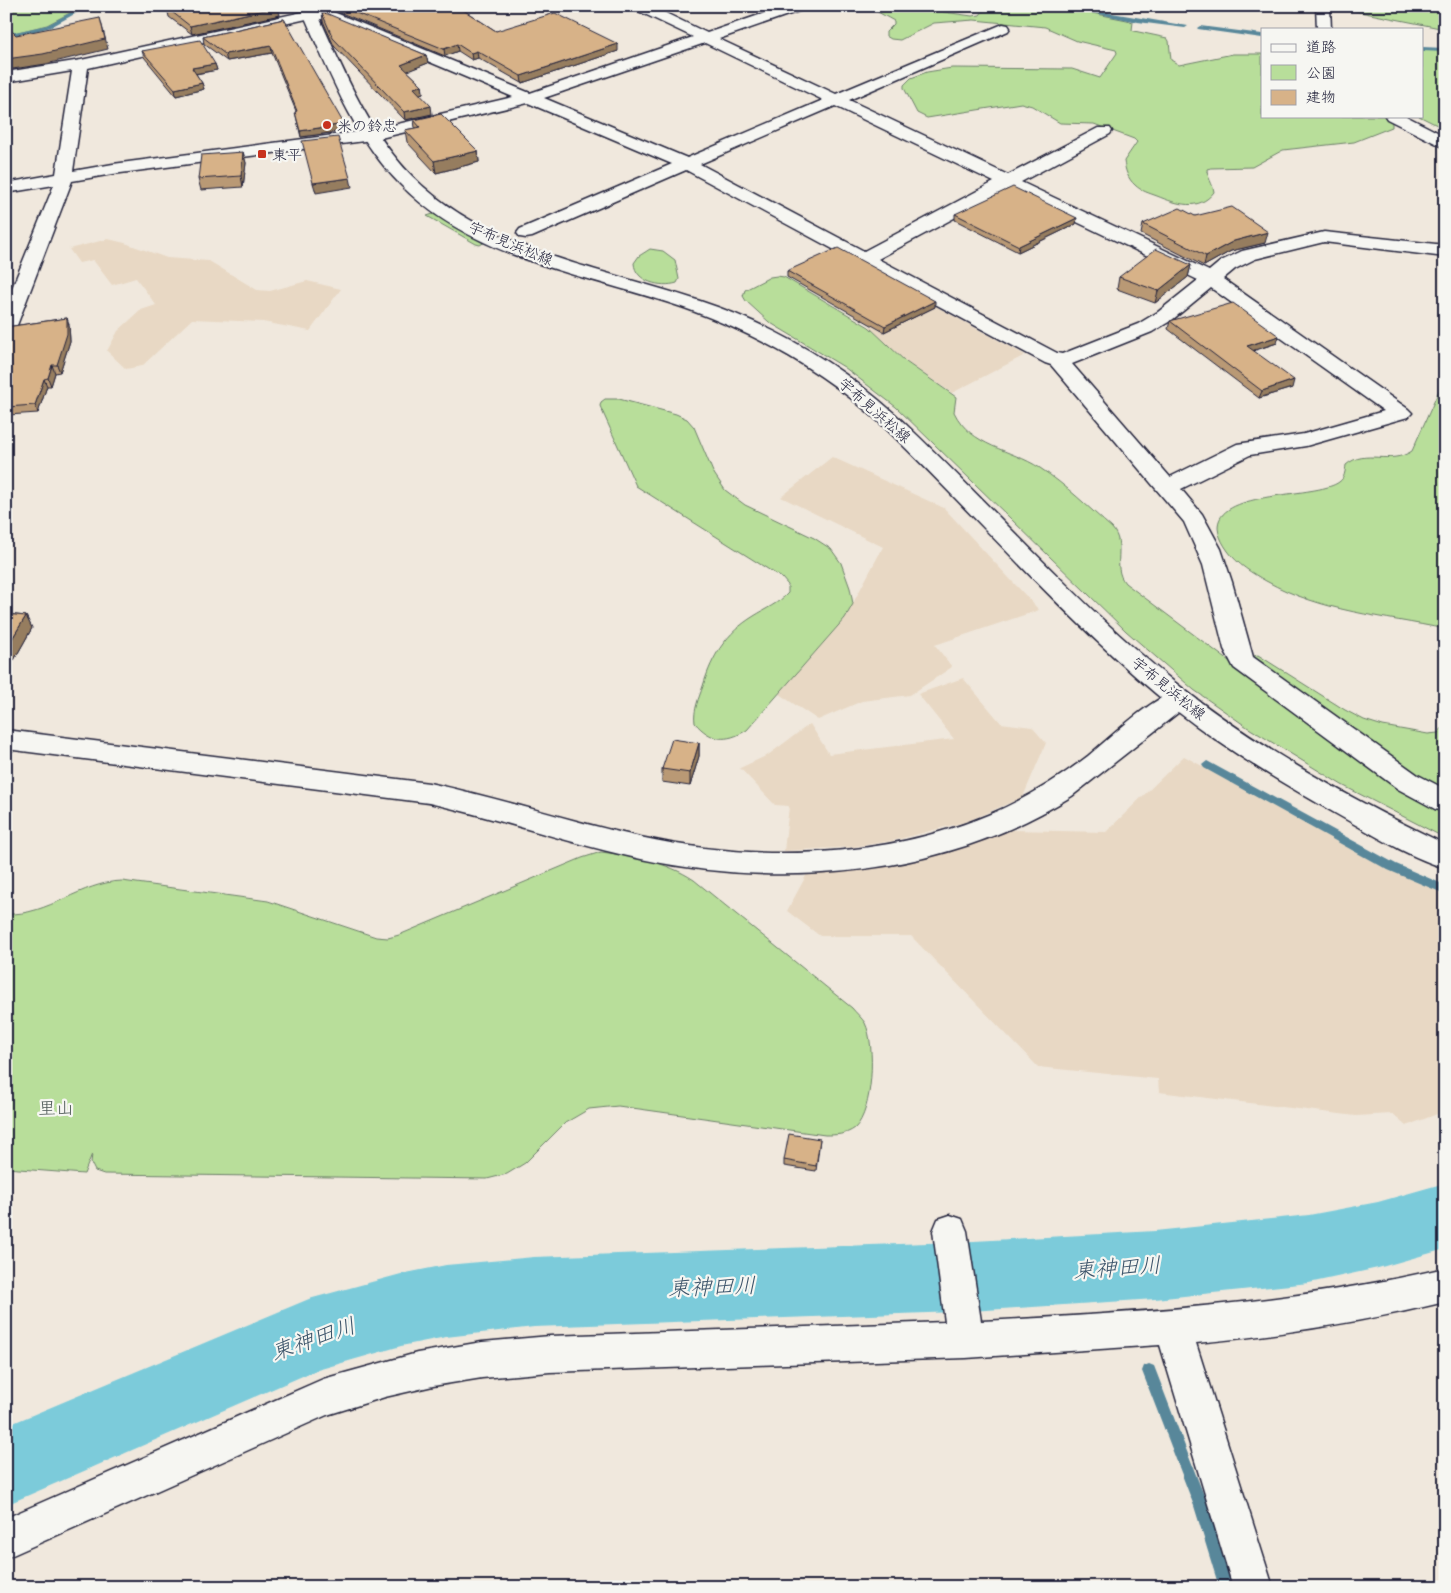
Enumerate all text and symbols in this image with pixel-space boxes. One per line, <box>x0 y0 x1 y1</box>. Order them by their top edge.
legend <box>1261 28 1424 118</box>
text: 道路 <box>1306 37 1336 56</box>
text: 公園 <box>1306 63 1336 82</box>
text: 建物 <box>1306 87 1336 106</box>
place label: 米の鈴忠 <box>337 116 397 135</box>
marker: 米の鈴忠 <box>321 119 333 131</box>
place label: 東平 <box>272 145 302 164</box>
marker: 東平 <box>256 148 268 160</box>
street label: 宇布見浜松線 <box>466 217 556 269</box>
street label: 宇布見浜松線 <box>835 373 915 447</box>
street label: 宇布見浜松線 <box>1128 652 1210 724</box>
park label: 里山 <box>38 1096 74 1119</box>
water label: 東神田川 <box>1072 1250 1162 1284</box>
water label: 東神田川 <box>668 1270 756 1302</box>
water label: 東神田川 <box>267 1310 359 1366</box>

